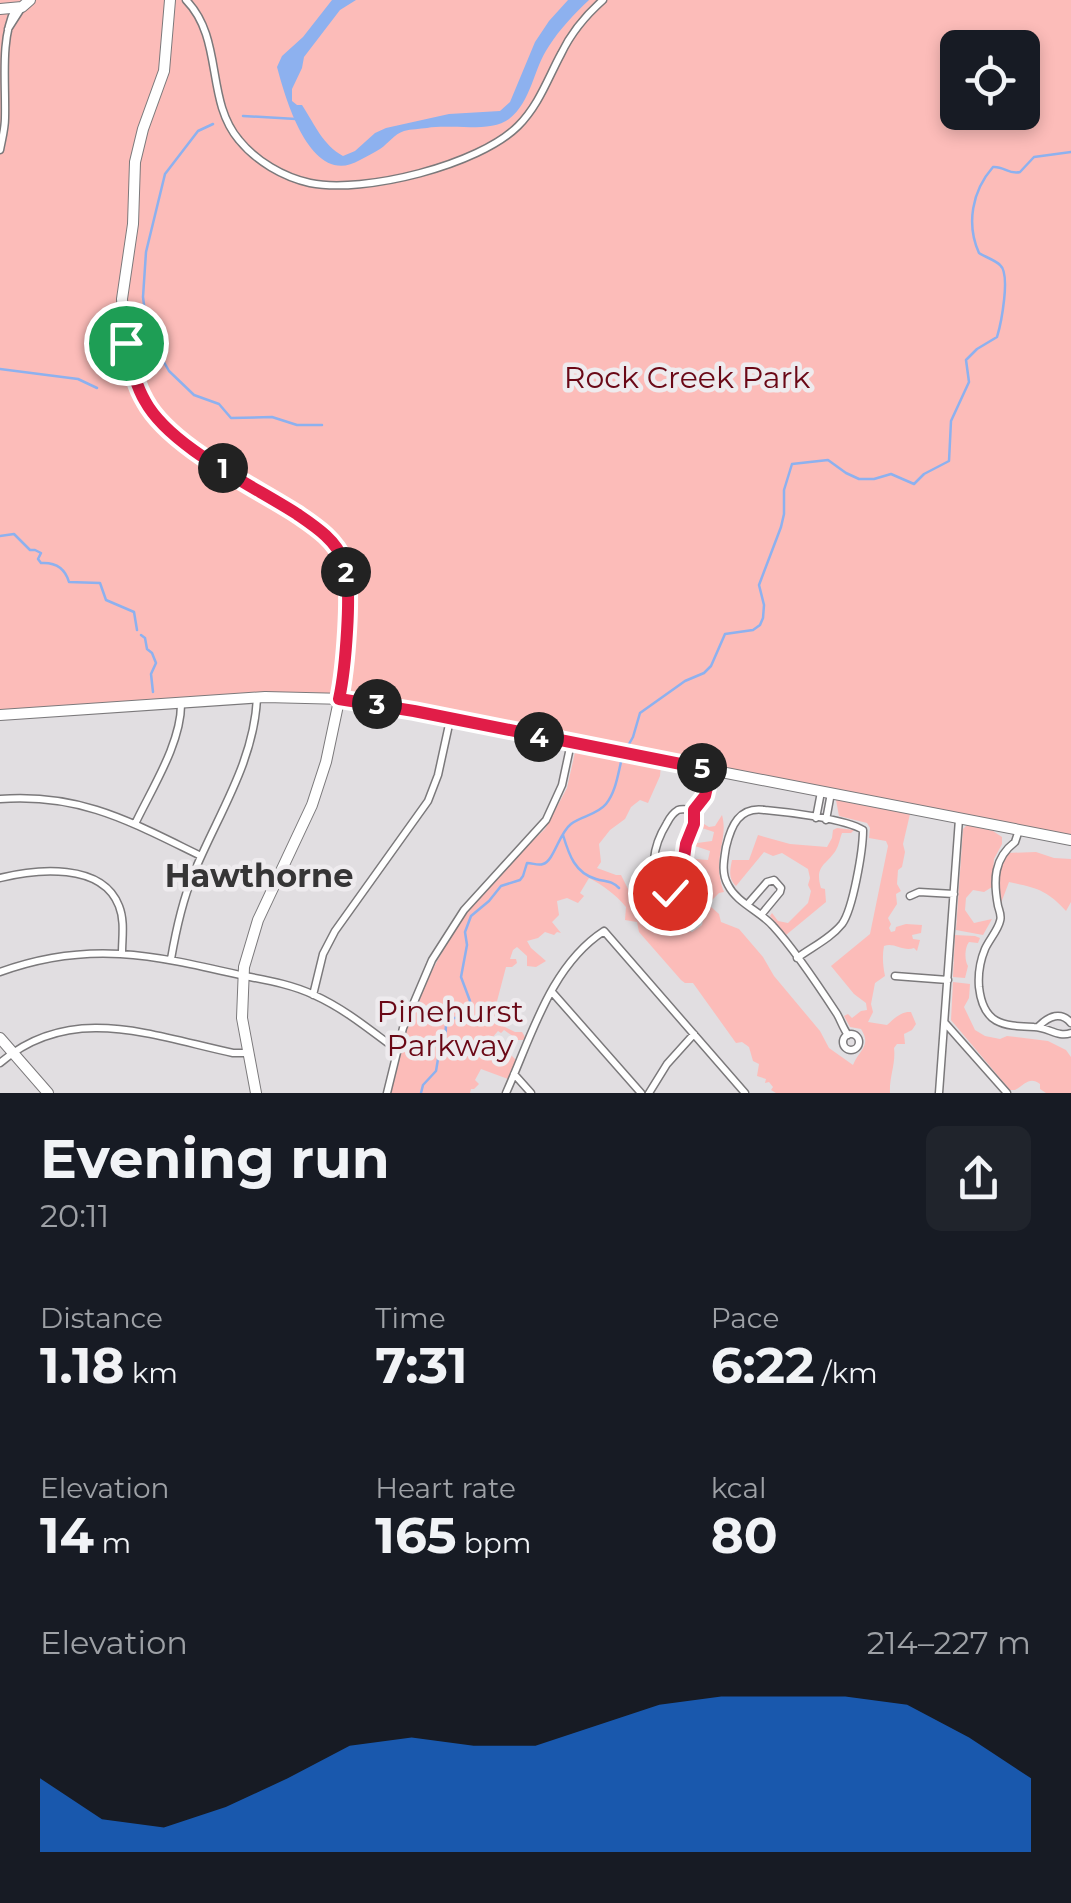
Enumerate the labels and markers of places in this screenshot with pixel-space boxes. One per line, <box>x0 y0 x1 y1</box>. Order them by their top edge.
pin <box>84 301 169 386</box>
pin: 1 <box>198 443 248 493</box>
pin: 2 <box>321 547 371 597</box>
pin: 3 <box>352 679 402 729</box>
pin: 4 <box>514 712 564 762</box>
pin: 5 <box>677 743 727 793</box>
pin <box>628 851 713 936</box>

